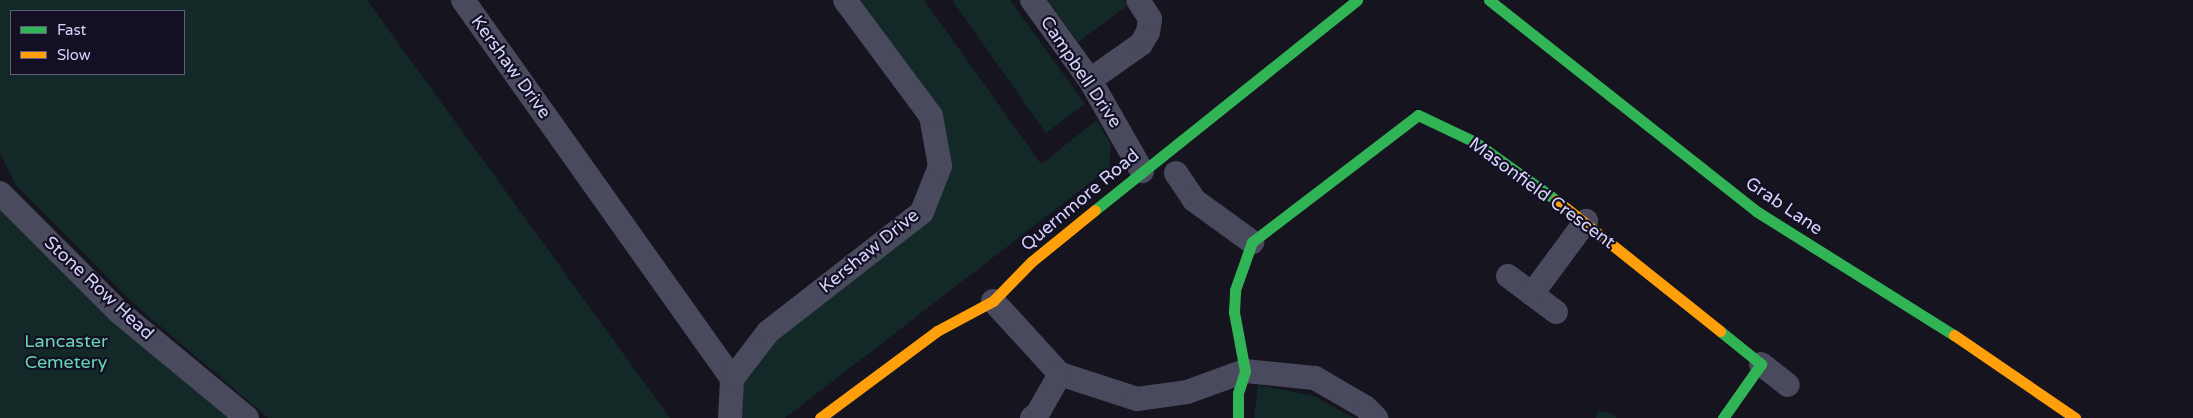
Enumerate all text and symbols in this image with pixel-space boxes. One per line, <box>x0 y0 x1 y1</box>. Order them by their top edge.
legend <box>10 10 185 75</box>
street label: Kershaw Drive <box>466 11 556 123</box>
street label: Campbell Drive <box>1036 12 1126 132</box>
text: Fast <box>57 21 86 39</box>
text: Slow <box>57 46 91 64</box>
street label: Masonfield Crescent <box>1465 133 1619 253</box>
street label: Quernmore Road <box>1016 144 1144 256</box>
street label: Grab Lane <box>1741 172 1827 240</box>
street label: Kershaw Drive <box>815 204 923 298</box>
street label: Stone Row Head <box>40 232 158 344</box>
park label: Lancaster Cemetery <box>24 331 108 374</box>

